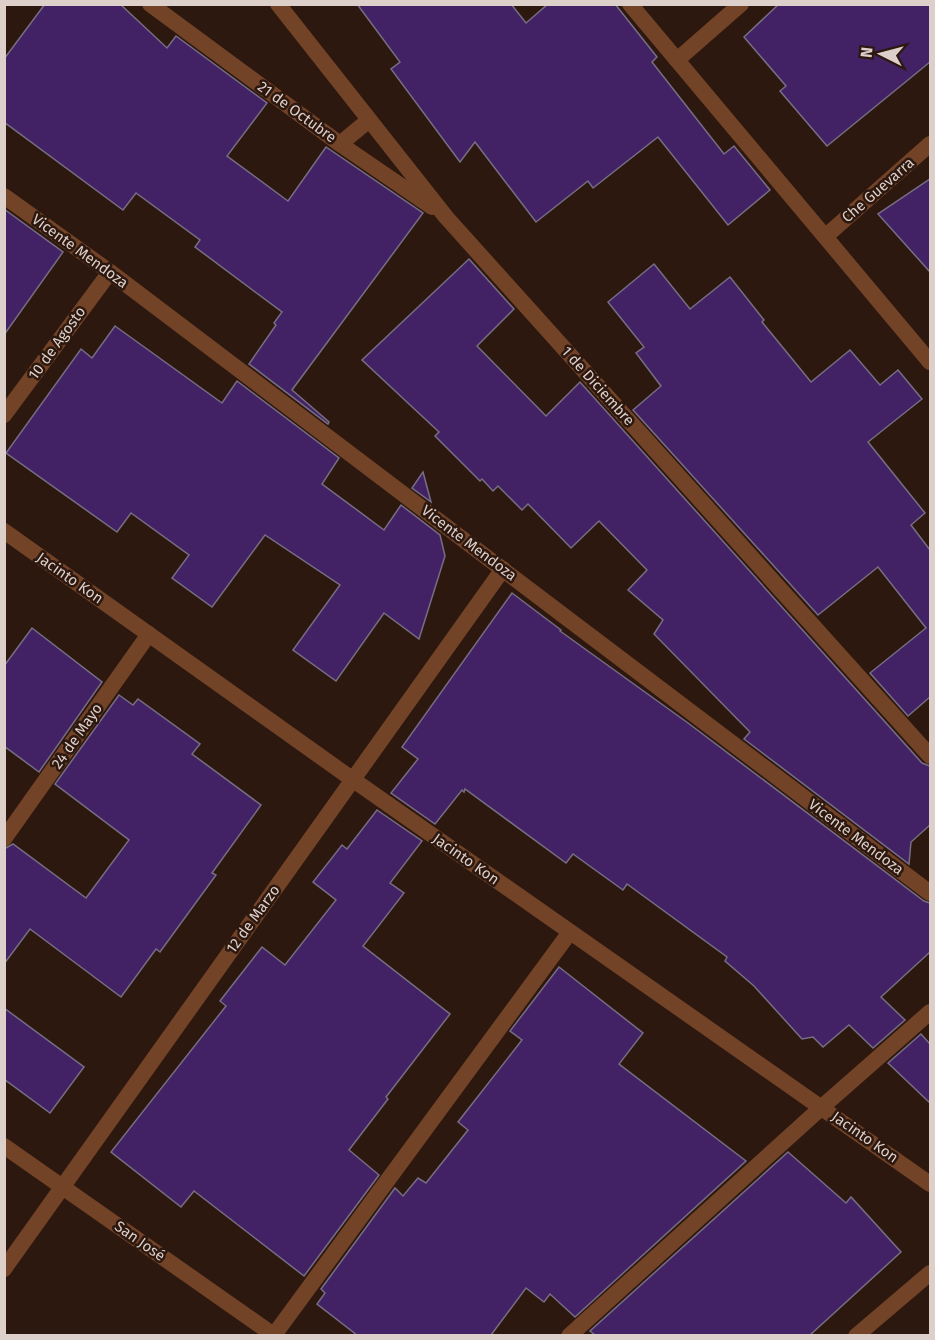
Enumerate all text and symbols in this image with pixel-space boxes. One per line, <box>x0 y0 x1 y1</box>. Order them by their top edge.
north arrow <box>851 24 911 84</box>
text: N <box>857 46 877 59</box>
street label: 21 de Octubre <box>254 77 340 147</box>
street label: Che Guevarra <box>838 154 918 226</box>
street label: Vicente Mendoza <box>28 210 132 292</box>
street label: 10 de Agosto <box>24 303 90 383</box>
street label: 1 de Diciembre <box>558 343 638 429</box>
street label: Vicente Mendoza <box>418 501 520 585</box>
street label: Jacinto Kon <box>33 549 107 607</box>
street label: 24 de Mayo <box>48 700 106 772</box>
street label: Vicente Mendoza <box>805 795 907 879</box>
street label: Jacinto Kon <box>429 830 503 888</box>
street label: 12 de Marzo <box>222 881 284 957</box>
street label: Jacinto Kon <box>828 1108 902 1166</box>
street label: San José <box>111 1217 169 1265</box>

